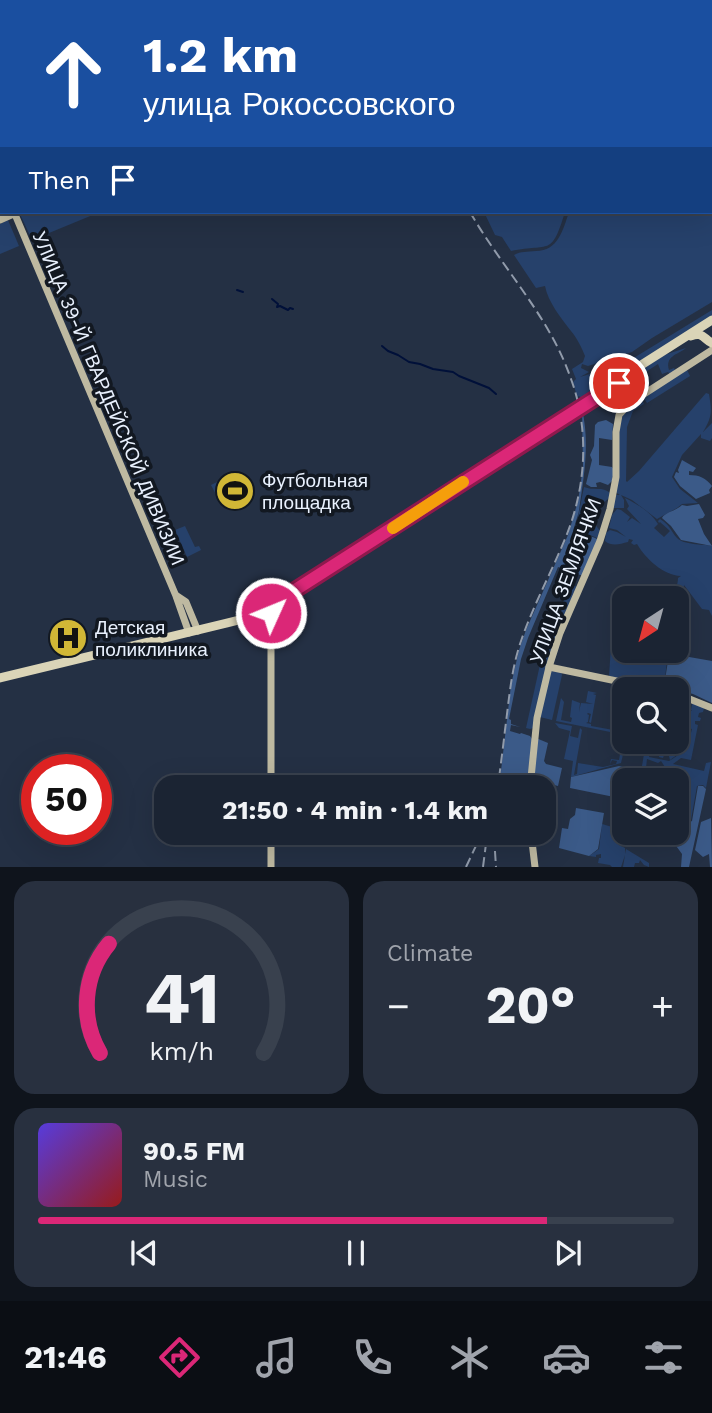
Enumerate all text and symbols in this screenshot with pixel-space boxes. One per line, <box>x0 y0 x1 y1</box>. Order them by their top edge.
text: 1.2 km <box>143 26 298 84</box>
icon: ahead <box>28 28 119 119</box>
text: улица Рокоссовского <box>143 85 456 123</box>
icon: arrive <box>104 161 142 199</box>
text: Then <box>28 165 90 195</box>
street label: УЛИЦА 39-Й ГВАРДЕЙСКОЙ ДИВИЗИИ <box>28 228 189 568</box>
pin <box>589 353 649 413</box>
icon: arrive <box>600 364 638 402</box>
place label: Футбольная площадка <box>262 469 368 514</box>
sports icon: Футбольная площадка <box>214 470 256 512</box>
street label: УЛИЦА ЗЕМЛЯЧКИ <box>525 495 606 667</box>
position arrow <box>234 576 308 650</box>
north arrow <box>612 586 690 663</box>
map controls <box>612 586 689 845</box>
place label: Детская поликлиника <box>95 616 208 661</box>
hospital icon: Детская поликлиника <box>47 617 89 659</box>
button: search <box>612 677 689 754</box>
speed limit sign: 50 <box>21 754 112 845</box>
button: layers <box>612 768 689 845</box>
text: 21:50 · 4 min · 1.4 km <box>222 795 488 825</box>
text: Climate <box>387 940 473 967</box>
text: 41 <box>143 956 220 1042</box>
text: 20° <box>485 975 576 1036</box>
text: − <box>387 984 410 1028</box>
text: + <box>651 984 674 1028</box>
text: km/h <box>149 1037 214 1066</box>
text: 90.5 FM <box>143 1136 245 1166</box>
text: Music <box>143 1166 208 1193</box>
icon: previous <box>125 1234 163 1272</box>
icon: pause <box>337 1234 375 1272</box>
icon: next <box>549 1234 587 1272</box>
icon: directions <box>155 1333 204 1382</box>
icon: music <box>252 1333 301 1382</box>
icon: phone <box>348 1333 397 1382</box>
icon: climate <box>445 1333 494 1382</box>
icon: car <box>542 1333 591 1382</box>
icon: filters <box>639 1333 688 1382</box>
text: 21:46 <box>24 1338 107 1376</box>

